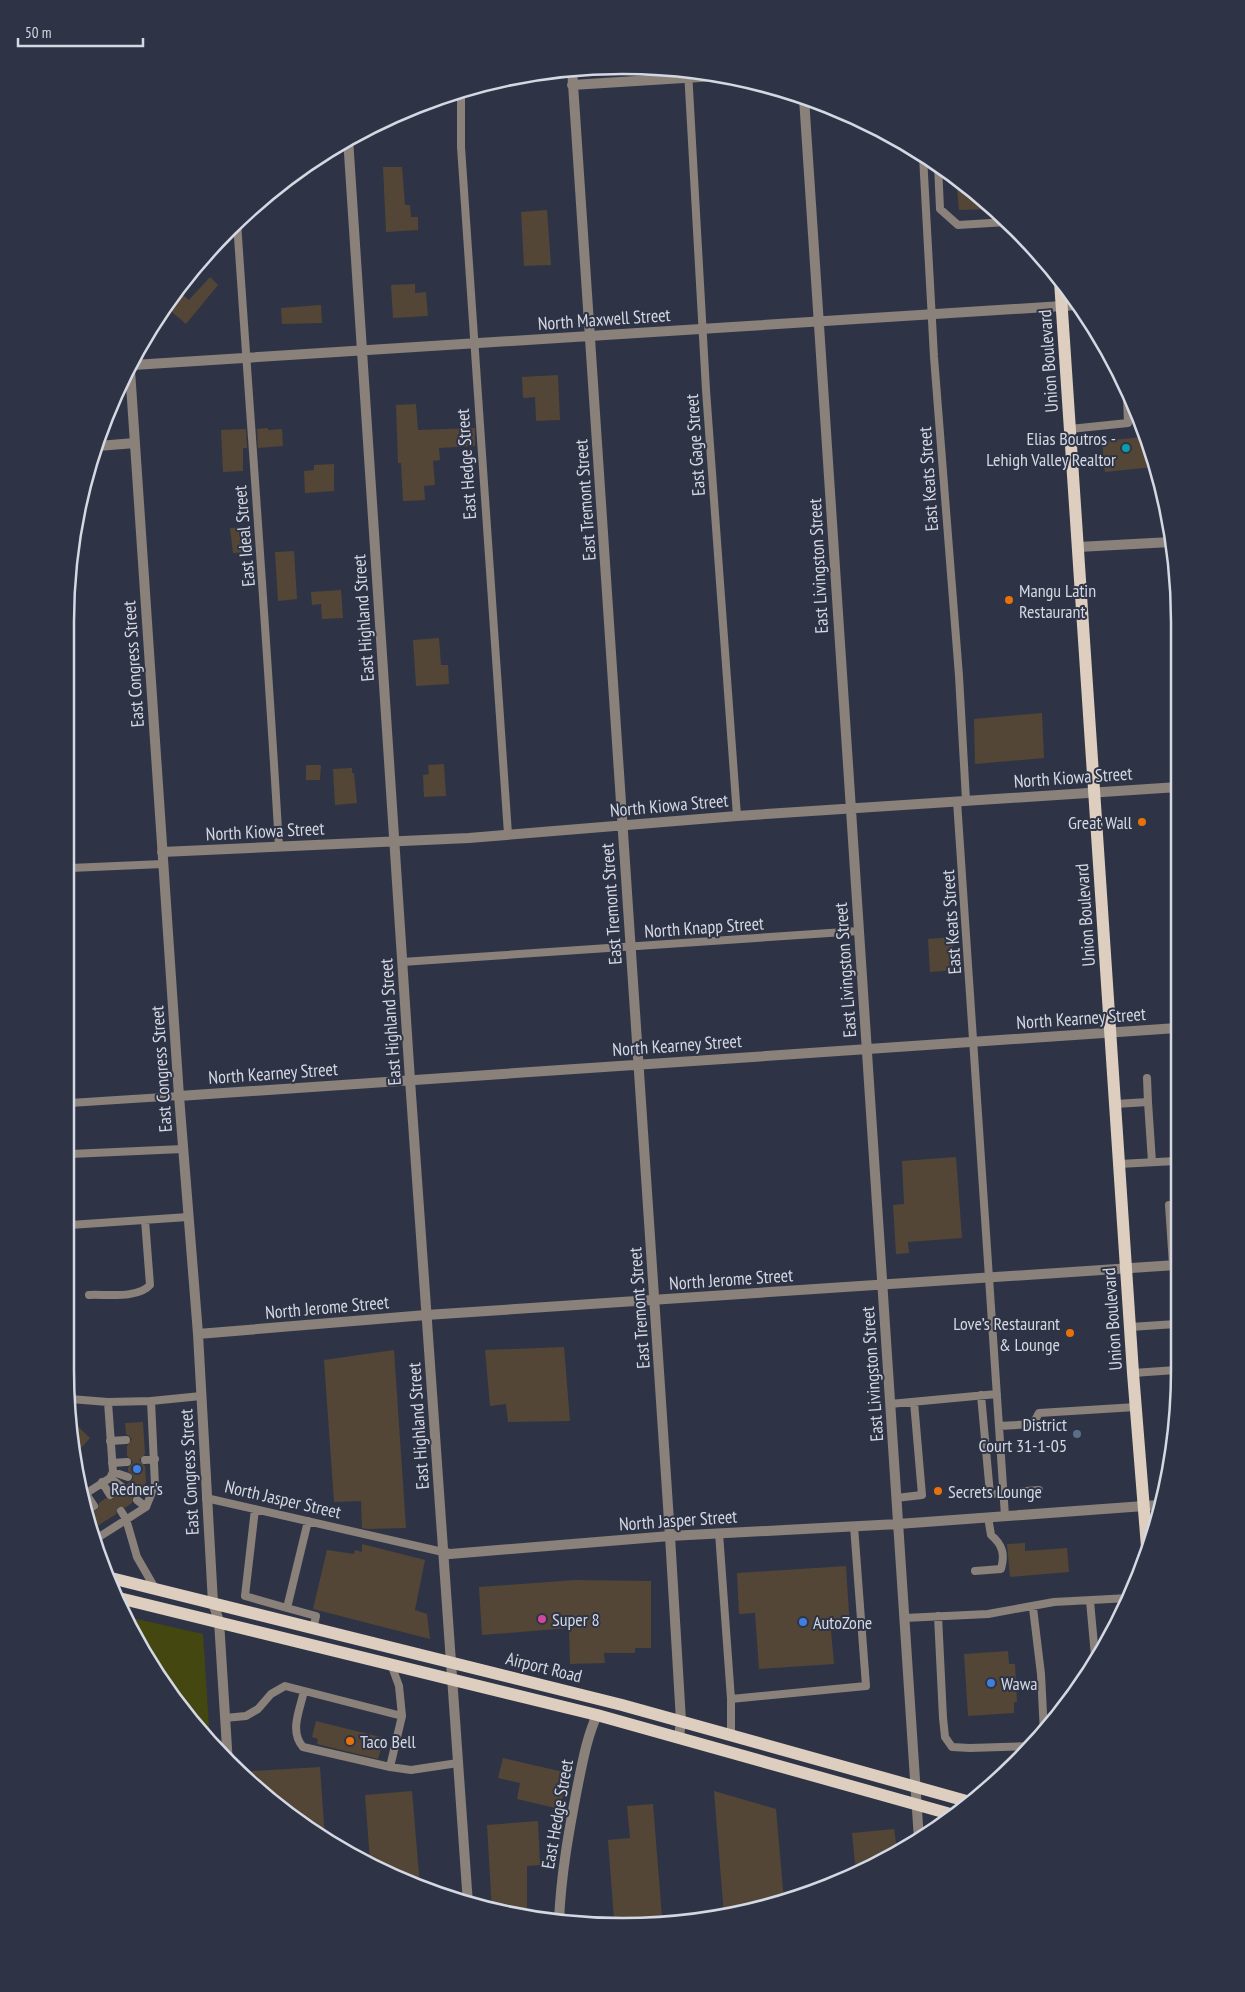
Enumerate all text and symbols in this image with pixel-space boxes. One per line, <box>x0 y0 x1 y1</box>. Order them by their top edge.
scale bar <box>18 15 142 47</box>
text: 50 m <box>25 23 51 42</box>
street label: North Maxwell Street <box>537 303 671 335</box>
street label: Union Boulevard <box>1033 309 1063 413</box>
street label: East Gage Street <box>680 393 710 497</box>
street label: East Hedge Street <box>451 408 481 520</box>
street label: East Keats Street <box>913 426 943 532</box>
place label: Elias Boutros - Lehigh Valley Realtor <box>986 427 1116 471</box>
street label: East Tremont Street <box>569 438 601 561</box>
marker: Elias Boutros - Lehigh Valley Realtor <box>1120 442 1132 454</box>
street label: East Ideal Street <box>228 484 260 588</box>
street label: East Livingston Street <box>803 498 833 634</box>
street label: East Highland Street <box>347 554 379 682</box>
place label: Mangu Latin Restaurant <box>1019 579 1096 623</box>
marker: Mangu Latin Restaurant <box>1003 594 1015 606</box>
street label: East Congress Street <box>117 600 149 728</box>
street label: North Kiowa Street <box>1013 761 1133 793</box>
street label: North Kiowa Street <box>609 788 729 822</box>
place label: Great Wall <box>1068 811 1133 834</box>
street label: North Kiowa Street <box>205 816 325 846</box>
marker: Great Wall <box>1136 816 1148 828</box>
street label: East Tremont Street <box>595 842 627 965</box>
street label: Union Boulevard <box>1070 863 1100 967</box>
street label: East Keats Street <box>936 869 966 975</box>
street label: East Livingston Street <box>829 902 861 1038</box>
street label: North Knapp Street <box>643 911 765 943</box>
street label: East Highland Street <box>374 958 406 1086</box>
street label: North Kearney Street <box>1016 1002 1146 1034</box>
street label: East Congress Street <box>145 1005 177 1133</box>
street label: North Kearney Street <box>612 1029 742 1061</box>
street label: North Kearney Street <box>208 1057 338 1089</box>
street label: East Tremont Street <box>623 1246 655 1369</box>
street label: North Jerome Street <box>668 1263 794 1295</box>
street label: Union Boulevard <box>1097 1267 1127 1371</box>
street label: North Jerome Street <box>264 1290 390 1324</box>
street label: East Livingston Street <box>856 1306 888 1442</box>
place label: Love’s Restaurant & Lounge <box>953 1312 1060 1356</box>
marker: Love’s Restaurant & Lounge <box>1064 1327 1076 1339</box>
street label: East Highland Street <box>402 1362 434 1490</box>
street label: East Congress Street <box>174 1408 204 1536</box>
place label: District Court 31-1-05 <box>979 1413 1067 1457</box>
marker: District Court 31-1-05 <box>1071 1428 1083 1440</box>
marker: Redner's <box>131 1463 143 1475</box>
street label: North Jasper Street <box>223 1474 343 1524</box>
place label: Redner's <box>111 1477 163 1500</box>
place label: Secrets Lounge <box>948 1480 1042 1503</box>
marker: Secrets Lounge <box>932 1485 944 1497</box>
street label: North Jasper Street <box>618 1504 738 1536</box>
place label: Super 8 <box>552 1608 600 1631</box>
place label: AutoZone <box>813 1611 872 1634</box>
marker: Super 8 <box>536 1613 548 1625</box>
marker: AutoZone <box>797 1616 809 1628</box>
street label: Airport Road <box>503 1646 585 1688</box>
place label: Wawa <box>1001 1672 1038 1695</box>
marker: Wawa <box>985 1677 997 1689</box>
place label: Taco Bell <box>360 1730 417 1753</box>
marker: Taco Bell <box>344 1735 356 1747</box>
street label: East Hedge Street <box>536 1757 578 1871</box>

